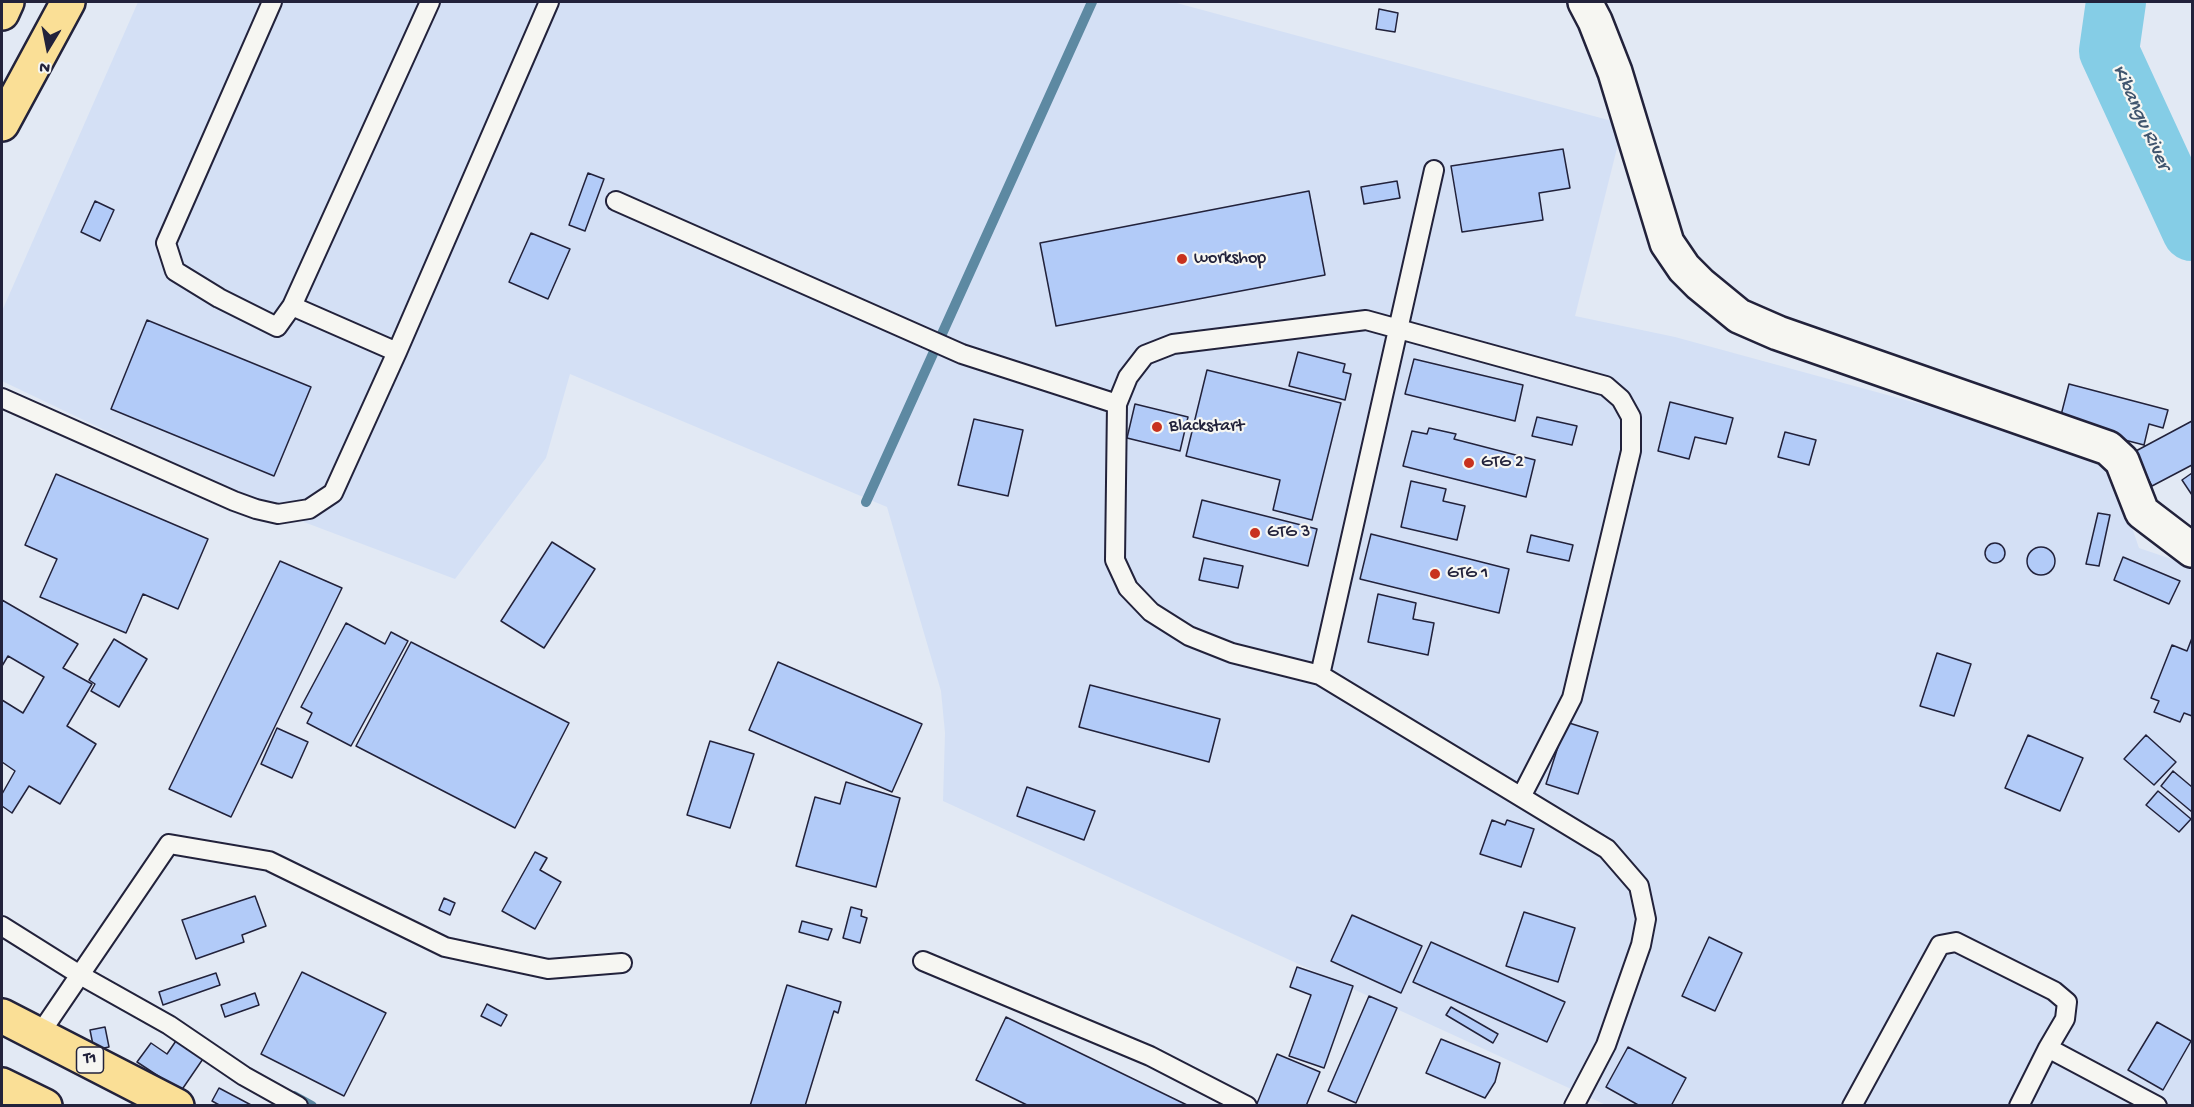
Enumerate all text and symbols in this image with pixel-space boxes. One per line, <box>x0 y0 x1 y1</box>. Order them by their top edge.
north arrow <box>18 18 78 78</box>
text: N <box>38 56 52 76</box>
water label: Kibangu River <box>2105 62 2175 174</box>
place label: workshop <box>1194 248 1266 270</box>
marker: workshop <box>1175 252 1189 266</box>
place label: Blackstart <box>1169 416 1244 438</box>
marker: Blackstart <box>1150 420 1164 434</box>
place label: GTG 2 <box>1481 452 1524 474</box>
marker: GTG 2 <box>1462 456 1476 470</box>
place label: GTG 3 <box>1267 522 1310 544</box>
marker: GTG 3 <box>1248 526 1262 540</box>
place label: GTG 1 <box>1447 563 1488 585</box>
marker: GTG 1 <box>1428 567 1442 581</box>
road number: T1 <box>76 1047 104 1073</box>

